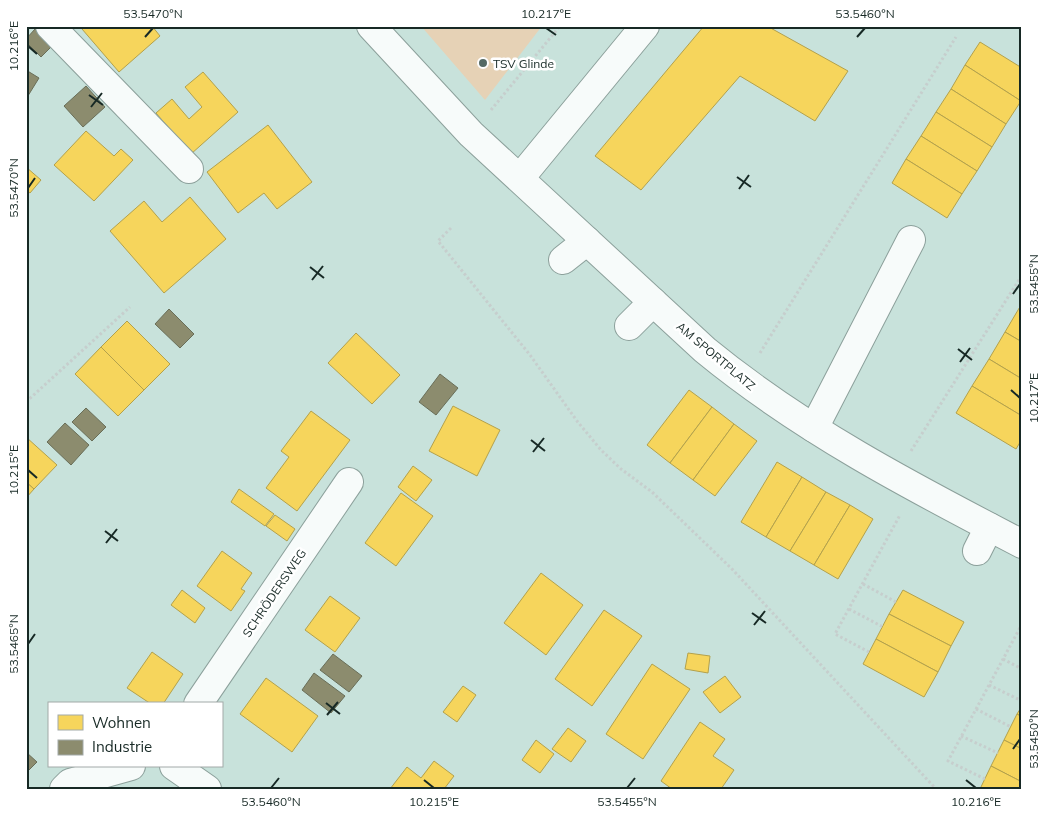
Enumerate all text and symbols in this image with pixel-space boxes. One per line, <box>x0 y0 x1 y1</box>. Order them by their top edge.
text: 53.5470°N <box>123 6 183 21</box>
text: 10.217°E <box>521 6 571 21</box>
text: 53.5460°N <box>835 6 895 21</box>
text: 10.216°E <box>6 21 21 71</box>
place label: TSV Glinde <box>493 56 554 71</box>
marker: TSV Glinde <box>477 57 489 69</box>
text: 53.5470°N <box>6 158 21 218</box>
text: 53.5455°N <box>1026 254 1041 314</box>
street label: AM SPORTPLATZ <box>673 319 759 393</box>
text: 10.217°E <box>1026 373 1041 423</box>
text: 10.215°E <box>6 445 21 495</box>
street label: SCHRÖDERSWEG <box>239 546 309 640</box>
text: 53.5465°N <box>6 614 21 674</box>
legend <box>48 702 222 768</box>
text: 53.5450°N <box>1026 709 1041 769</box>
text: Wohnen <box>92 713 151 732</box>
text: Industrie <box>92 737 152 756</box>
text: 53.5460°N <box>241 794 301 809</box>
text: 10.215°E <box>409 794 459 809</box>
text: 53.5455°N <box>597 794 657 809</box>
text: 10.216°E <box>951 794 1001 809</box>

